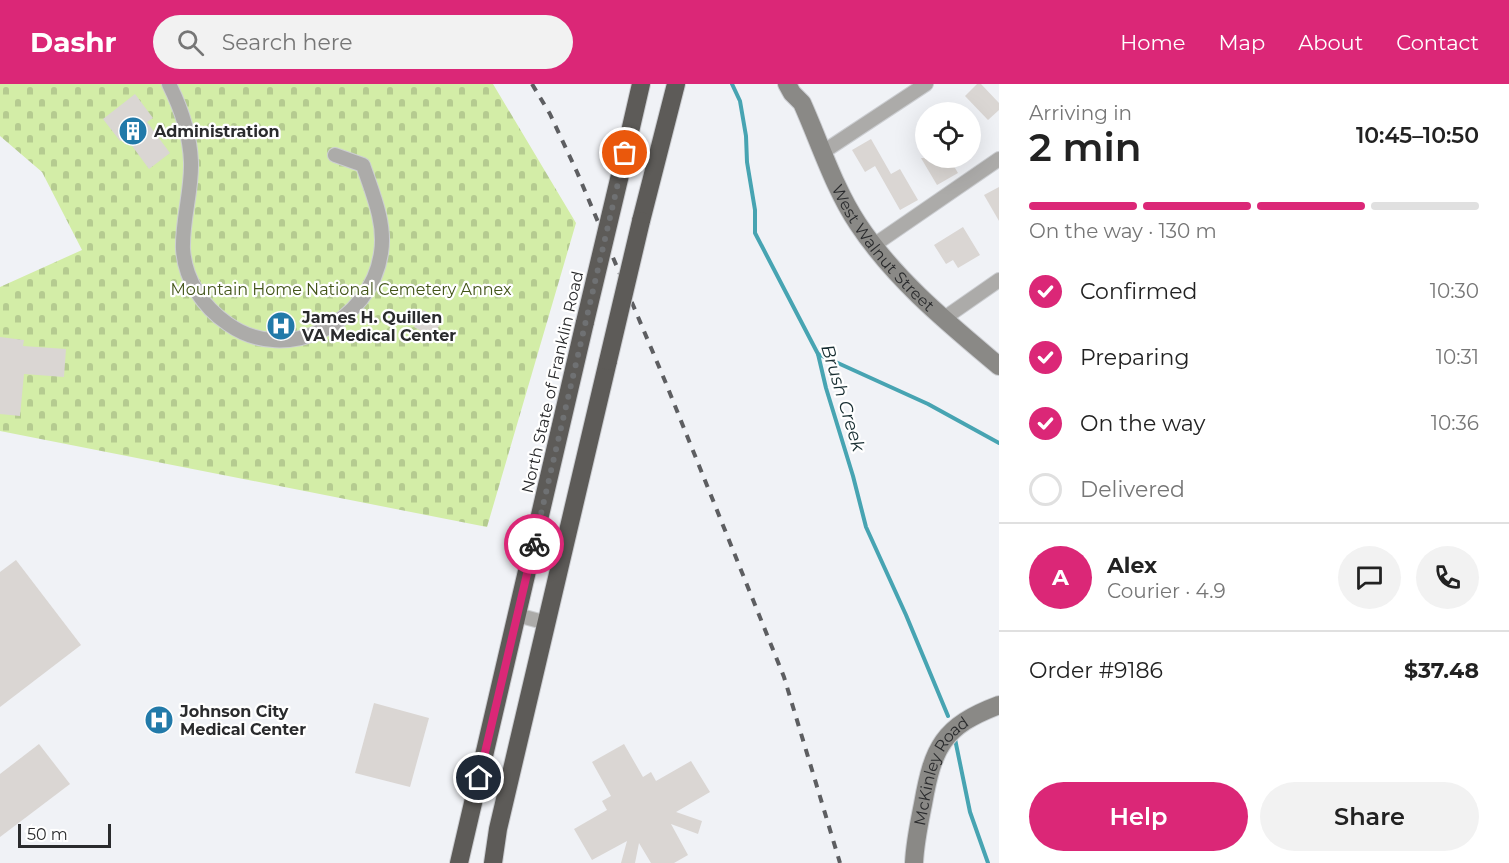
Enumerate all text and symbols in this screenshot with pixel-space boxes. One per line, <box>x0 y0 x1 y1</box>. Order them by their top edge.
search box <box>153 15 573 69</box>
text: Dashr <box>30 25 117 59</box>
icon: search <box>174 26 207 59</box>
text: Search here <box>222 29 353 56</box>
text: Home <box>1120 30 1185 55</box>
text: Map <box>1218 30 1265 55</box>
text: About <box>1298 30 1363 55</box>
text: Contact <box>1396 30 1479 55</box>
text: Arriving in <box>1029 101 1132 125</box>
map controls <box>915 102 981 168</box>
button: locate <box>915 102 981 168</box>
building icon: Administration <box>117 115 149 147</box>
place label: Administration <box>153 122 280 141</box>
text: 10:45–10:50 <box>1356 122 1479 149</box>
text: 2 min <box>1029 123 1142 171</box>
pin <box>599 127 650 178</box>
icon: bag <box>608 136 641 169</box>
street label: West Walnut Street <box>828 181 938 316</box>
text: On the way · 130 m <box>1029 219 1217 243</box>
street label: North State of Franklin Road <box>518 269 587 495</box>
icon: check <box>1029 275 1062 308</box>
text: Confirmed <box>1080 278 1197 305</box>
text: 10:30 <box>1430 279 1479 303</box>
park label: Mountain Home National Cemetery Annex <box>170 280 512 299</box>
place label: James H. Quillen VA Medical Center <box>301 308 456 345</box>
hospital icon: James H. Quillen VA Medical Center <box>265 310 297 342</box>
icon: check <box>1029 341 1062 374</box>
water label: Brush Creek <box>816 342 870 456</box>
text: Preparing <box>1080 344 1189 371</box>
text: 10:31 <box>1436 345 1479 369</box>
icon: check <box>1029 407 1062 440</box>
text: On the way <box>1080 410 1205 437</box>
text: 10:36 <box>1431 411 1479 435</box>
text: Delivered <box>1080 476 1185 503</box>
courier <box>504 514 564 574</box>
icon: bike <box>518 528 551 561</box>
button: chat <box>1338 546 1401 609</box>
button: phone <box>1416 546 1479 609</box>
text: Alex <box>1107 552 1157 579</box>
text: A <box>1052 564 1069 591</box>
text: Courier · 4.9 <box>1107 579 1226 603</box>
text: Order #9186 <box>1029 657 1163 684</box>
text: $37.48 <box>1404 657 1479 684</box>
place label: Johnson City Medical Center <box>179 702 306 739</box>
hospital icon: Johnson City Medical Center <box>143 704 175 736</box>
street label: McKinley Road <box>910 713 972 827</box>
pin <box>453 752 504 803</box>
icon: home <box>462 761 495 794</box>
button: Help <box>1029 782 1248 851</box>
button: Share <box>1260 782 1479 851</box>
scale bar <box>18 821 111 848</box>
text: 50 m <box>27 825 68 844</box>

